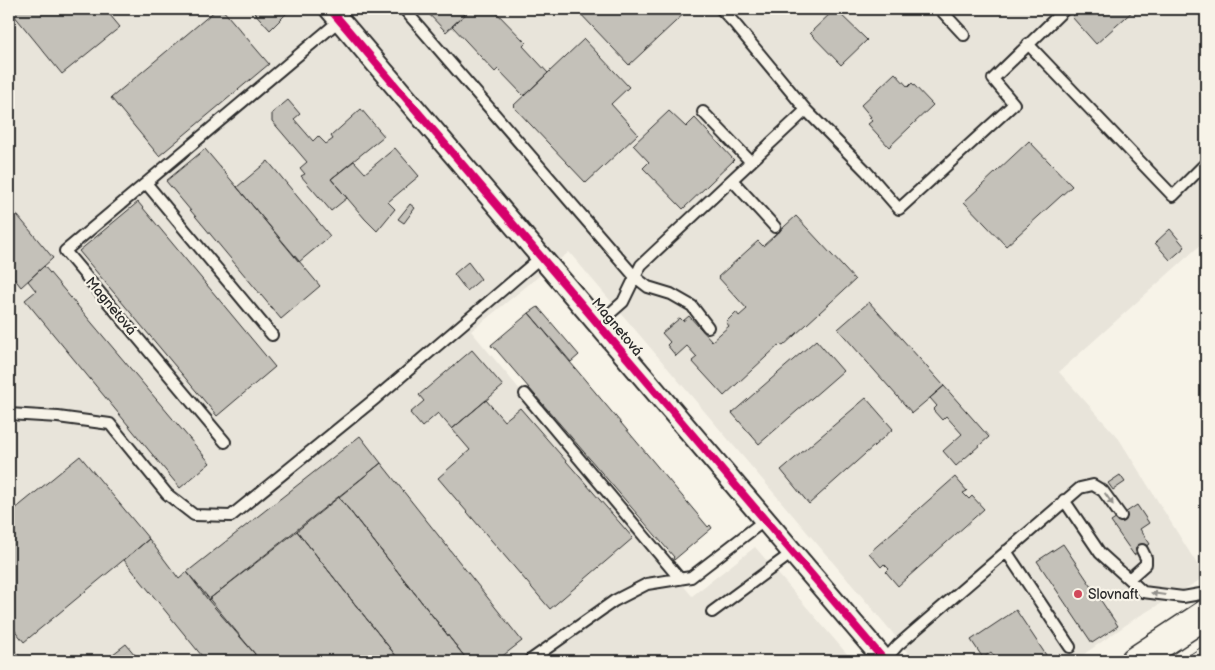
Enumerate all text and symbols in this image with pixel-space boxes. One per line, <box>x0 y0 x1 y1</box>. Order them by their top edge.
street label: Magnetová <box>82 274 140 339</box>
street label: Magnetová <box>588 295 646 360</box>
one-way arrow <box>1104 492 1114 506</box>
place label: Slovnaft <box>1088 586 1139 603</box>
marker: Slovnaft <box>1072 588 1084 600</box>
one-way arrow <box>1150 590 1166 598</box>

